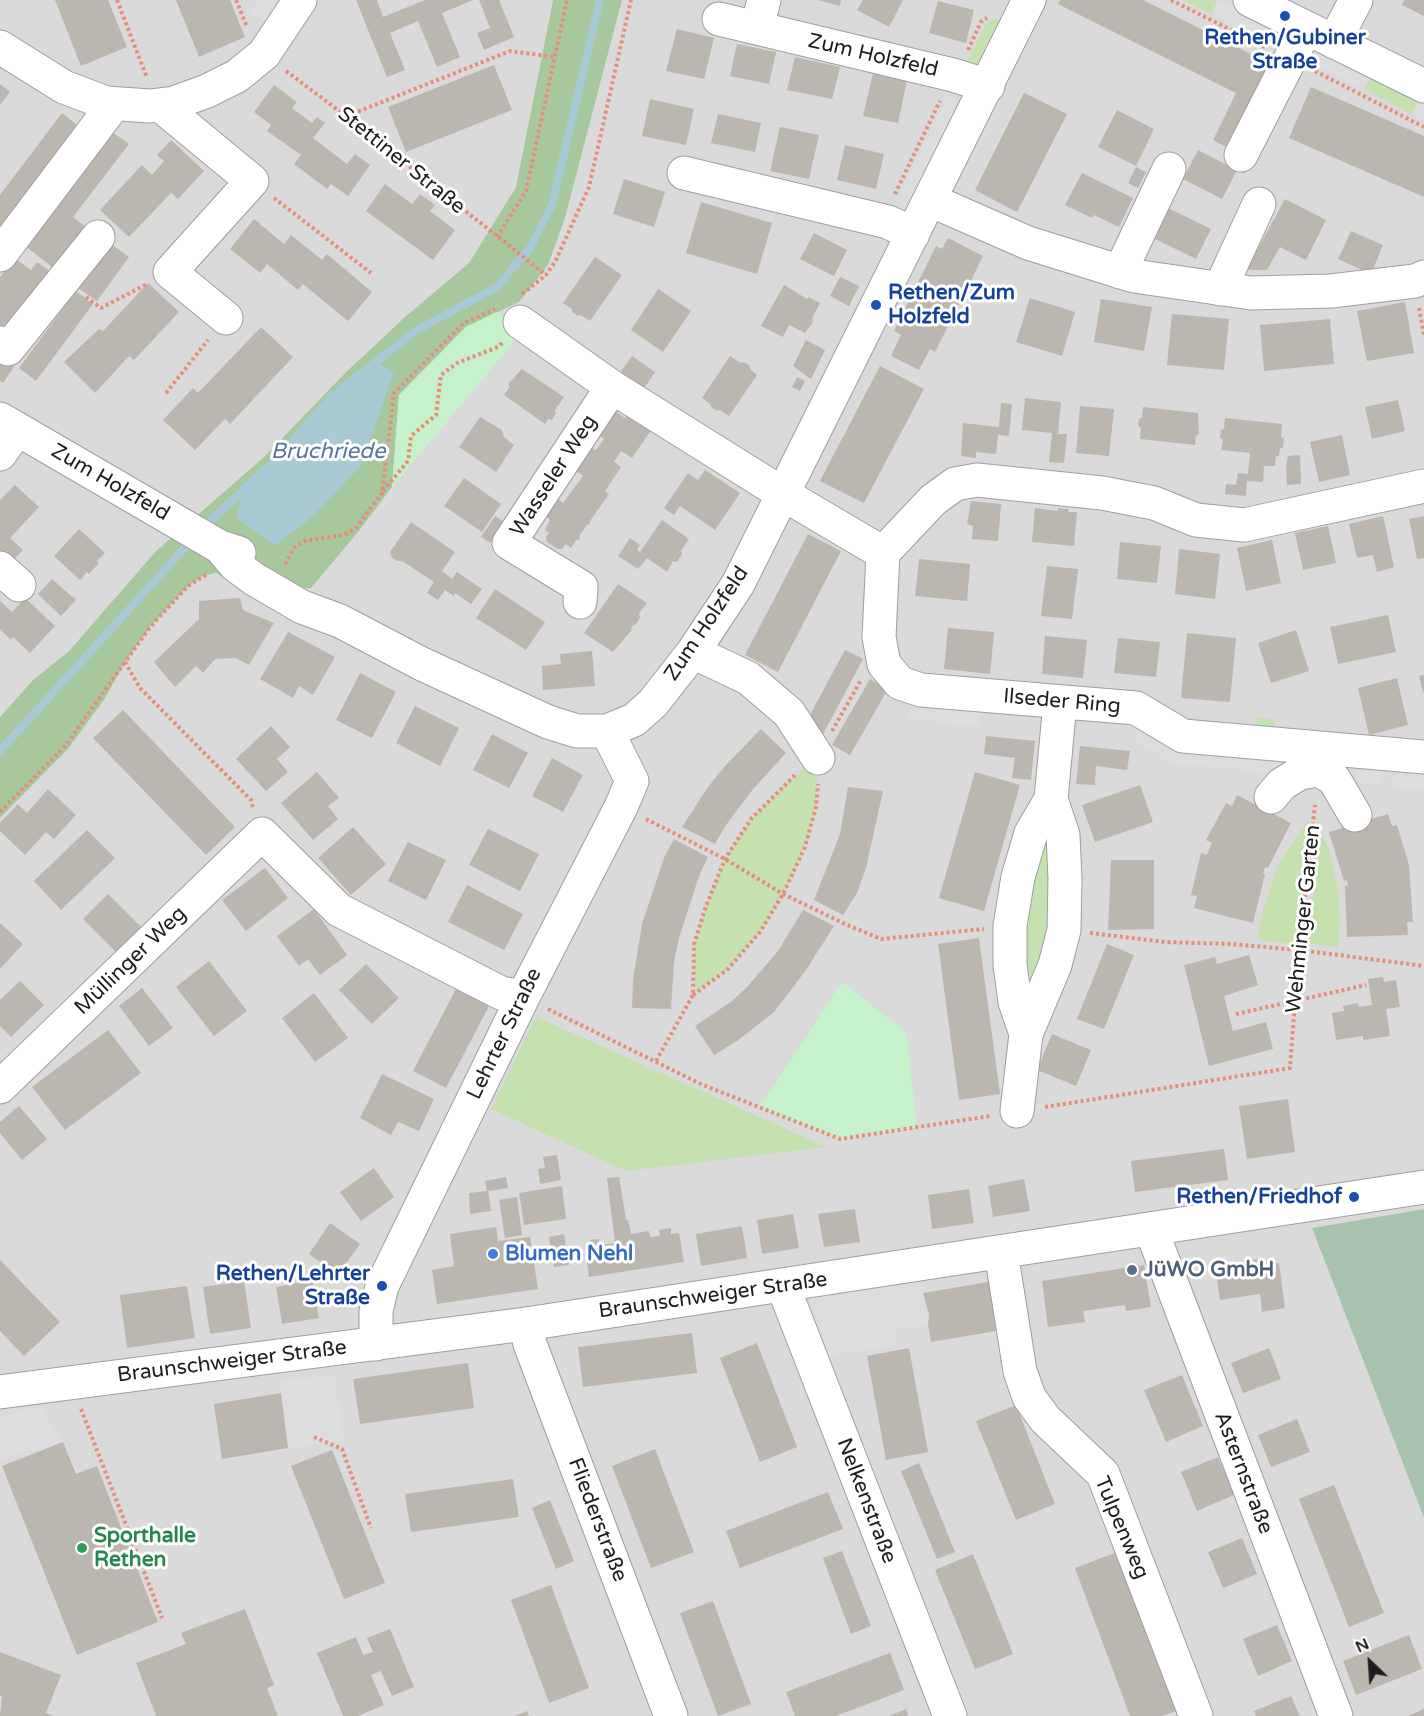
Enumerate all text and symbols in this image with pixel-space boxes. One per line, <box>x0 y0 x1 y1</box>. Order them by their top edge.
marker: Rethen/Gubiner Straße <box>1278 9 1292 23</box>
place label: Rethen/Gubiner Straße <box>1204 25 1366 75</box>
street label: Zum Holzfeld <box>806 29 940 83</box>
street label: Stettiner Straße <box>332 102 470 220</box>
place label: Rethen/Zum Holzfeld <box>888 280 1015 330</box>
marker: Rethen/Zum Holzfeld <box>869 298 883 312</box>
street label: Wasseler Weg <box>505 410 603 542</box>
street label: Zum Holzfeld <box>46 439 174 527</box>
water label: Bruchriede <box>271 439 385 465</box>
street label: Zum Holzfeld <box>659 562 755 686</box>
street label: Ilseder Ring <box>1002 684 1122 720</box>
street label: Wehminger Garten <box>1282 824 1326 1014</box>
street label: Müllinger Weg <box>70 901 192 1021</box>
street label: Lehrter Straße <box>462 964 548 1104</box>
place label: Rethen/Friedhof <box>1176 1184 1342 1210</box>
marker: Rethen/Friedhof <box>1347 1190 1361 1204</box>
place label: Blumen Nehl <box>505 1241 633 1267</box>
marker: Blumen Nehl <box>486 1247 500 1261</box>
place label: JüWO GmbH <box>1144 1257 1274 1283</box>
place label: Rethen/Lehrter Straße <box>216 1261 370 1311</box>
marker: JüWO GmbH <box>1125 1263 1139 1277</box>
street label: Braunschweiger Straße <box>597 1267 829 1325</box>
marker: Rethen/Lehrter Straße <box>375 1279 389 1293</box>
street label: Braunschweiger Straße <box>116 1335 348 1389</box>
street label: Asternstraße <box>1208 1408 1278 1538</box>
street label: Nelkenstraße <box>831 1435 901 1567</box>
street label: Fliederstraße <box>562 1454 632 1586</box>
street label: Tulpenweg <box>1088 1473 1154 1583</box>
place label: Sporthalle Rethen <box>94 1523 196 1573</box>
marker: Sporthalle Rethen <box>75 1541 89 1555</box>
north arrow <box>1340 1632 1400 1692</box>
text: N <box>1352 1634 1372 1657</box>

